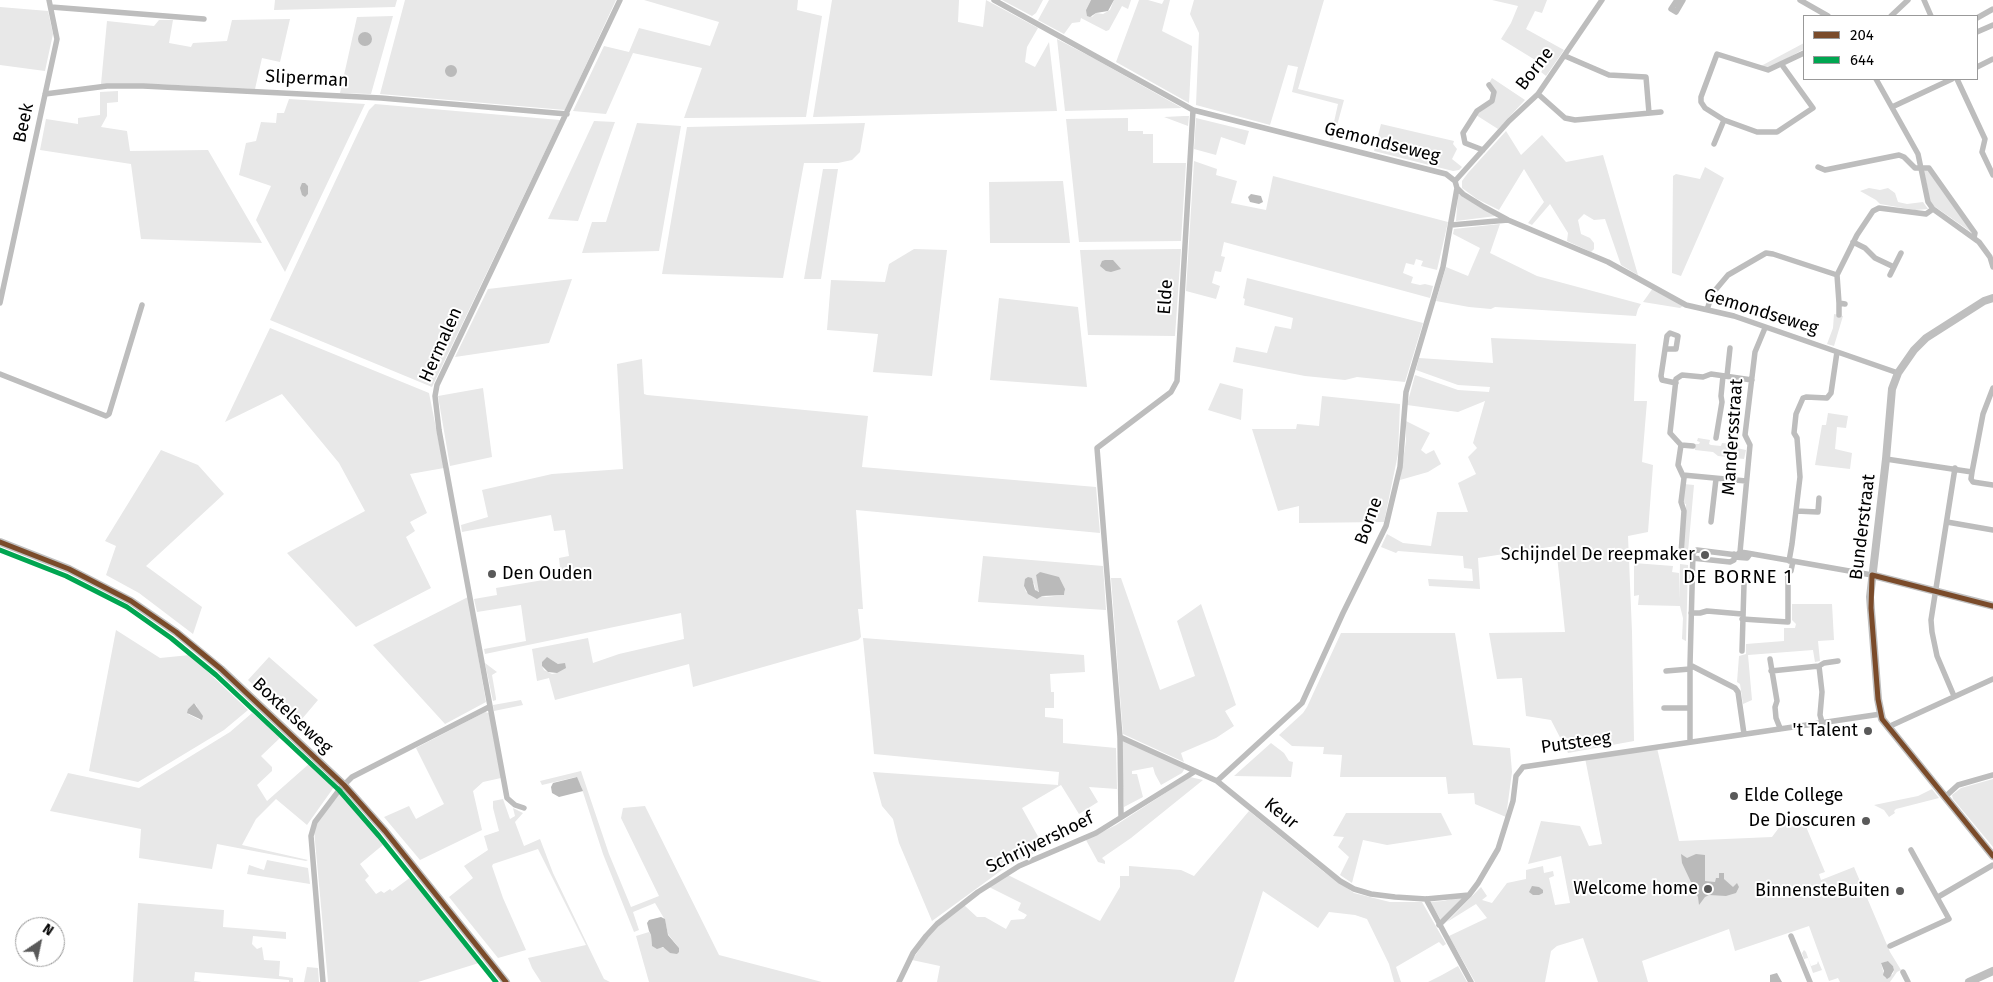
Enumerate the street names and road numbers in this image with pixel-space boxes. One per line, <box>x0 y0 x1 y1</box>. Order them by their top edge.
street label: Borne <box>1511 43 1559 95</box>
street label: Sliperman <box>265 66 349 92</box>
street label: Beek <box>9 101 39 145</box>
street label: Gemondseweg <box>1322 118 1442 168</box>
street label: Elde <box>1154 279 1178 315</box>
street label: Gemondseweg <box>1701 284 1821 340</box>
street label: Hermalen <box>415 304 467 386</box>
street label: Mandersstraat <box>1718 378 1748 496</box>
street label: Bunderstraat <box>1846 473 1880 581</box>
street label: Borne <box>1351 494 1387 548</box>
street label: Boxtelseweg <box>247 673 337 759</box>
street label: Putsteeg <box>1540 727 1612 759</box>
street label: Keur <box>1260 794 1302 834</box>
street label: Schrijvershoef <box>983 808 1097 878</box>

